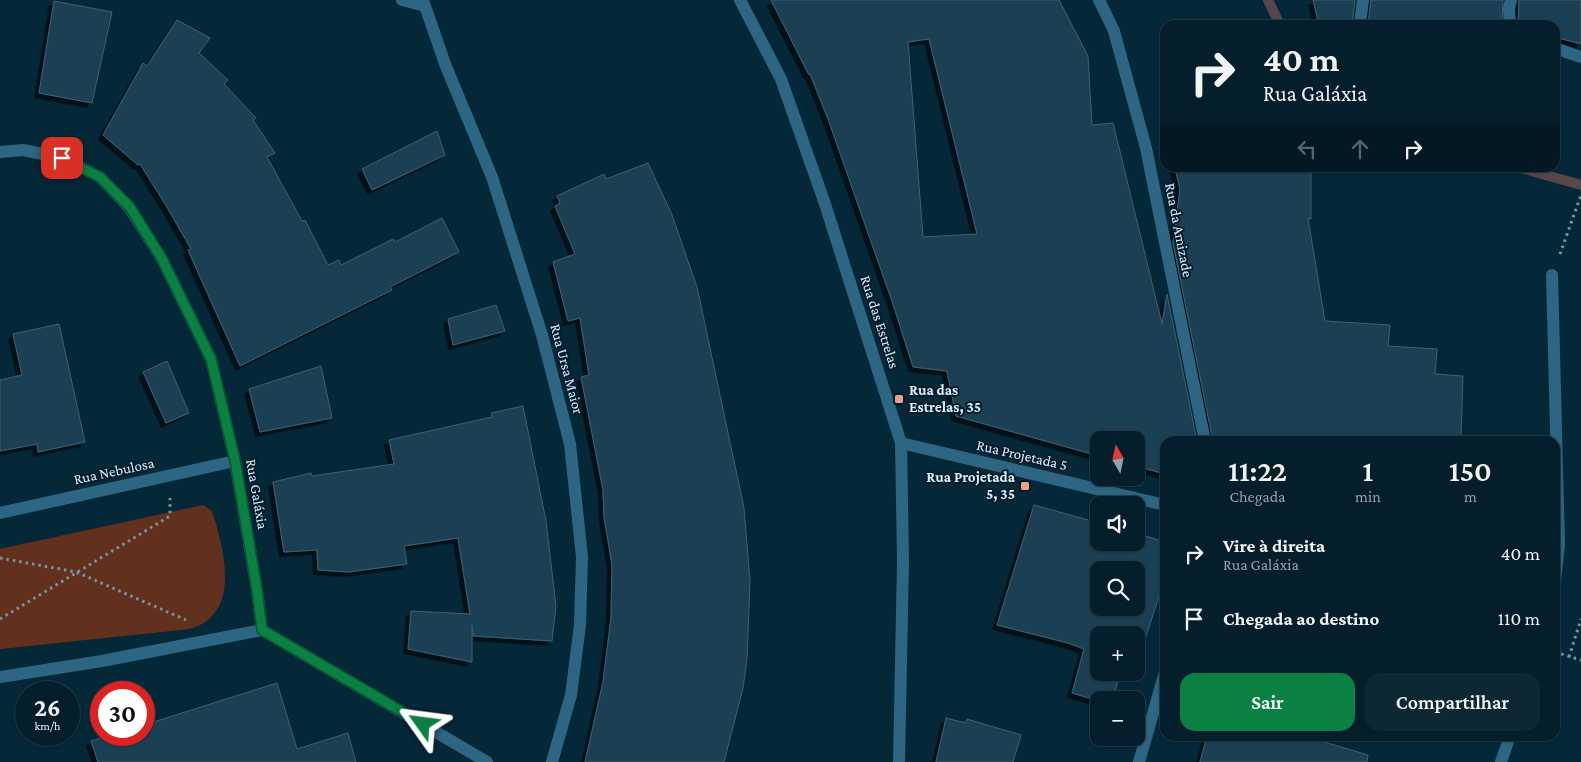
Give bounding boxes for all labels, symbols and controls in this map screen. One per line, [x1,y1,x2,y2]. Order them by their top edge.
icon: right [1180,40,1245,105]
text: 40 m [1263,40,1340,79]
text: Rua Galáxia [1263,81,1367,106]
icon: left [1293,135,1321,163]
icon: ahead [1346,135,1374,163]
icon: right [1399,135,1427,163]
pin [41,137,83,179]
icon: arrive [48,144,76,172]
street label: Rua da Amizade [1162,181,1196,279]
street label: Rua das Estrelas [857,274,903,371]
street label: Rua Ursa Maior [547,322,587,416]
place label: Rua das Estrelas, 35 [909,382,981,415]
marker: Rua das Estrelas, 35 [893,393,905,405]
north arrow [1090,431,1145,486]
map controls [1090,431,1145,746]
street label: Rua Projetada 5 [975,437,1069,474]
text: 11:22 [1228,454,1287,487]
text: 1 [1363,454,1373,487]
text: 150 [1449,454,1492,487]
street label: Rua Nebulosa [72,455,156,487]
street label: Rua Galáxia [243,458,271,530]
place label: Rua Projetada 5, 35 [926,469,1016,502]
marker: Rua Projetada 5, 35 [1019,480,1031,492]
text: Chegada [1230,488,1286,505]
text: min [1355,488,1381,505]
text: m [1464,488,1477,505]
button: sound [1090,496,1145,551]
text: Vire à direita [1223,535,1325,556]
icon: right [1180,540,1208,568]
text: 40 m [1501,543,1540,564]
text: Rua Galáxia [1223,556,1299,573]
button: search [1090,561,1145,616]
icon: arrive [1180,605,1208,633]
text: Chegada ao destino [1223,608,1379,629]
text: 110 m [1498,608,1540,629]
button: + [1090,626,1145,681]
button: Sair [1180,673,1355,731]
button: Compartilhar [1365,673,1540,731]
speed limit sign: 30 [90,681,155,746]
button: − [1090,691,1145,746]
text: 26 [34,694,61,721]
position arrow [396,697,448,749]
text: km/h [35,719,60,733]

